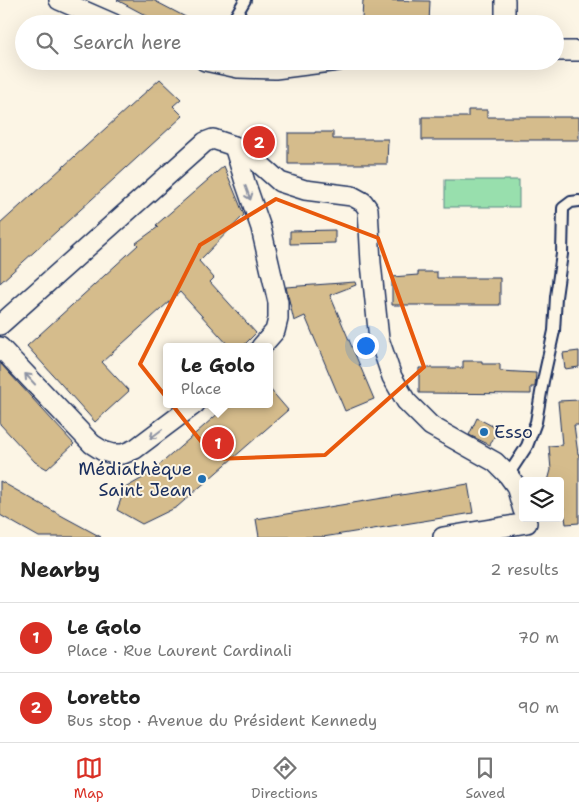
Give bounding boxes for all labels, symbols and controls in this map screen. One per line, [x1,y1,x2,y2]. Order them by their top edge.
search box [15,15,564,70]
icon: search [33,29,61,57]
text: Search here [73,30,182,55]
pin: 2 [243,123,275,161]
one-way arrow [244,184,253,200]
your location [353,333,379,359]
popup [163,343,273,408]
text: Le Golo [181,353,255,378]
one-way arrow [24,372,36,385]
text: Place [181,378,222,399]
place label: Esso [494,420,533,444]
pin: 1 [202,424,234,462]
marker: Esso [478,426,490,438]
one-way arrow [150,428,163,439]
place label: Médiathèque Saint Jean [78,457,192,502]
marker: Médiathèque Saint Jean [196,473,208,485]
map controls [519,477,564,522]
button: layers [519,477,564,522]
text: Nearby [20,556,100,584]
text: 2 results [490,559,559,580]
text: Le Golo [67,615,141,640]
text: 1 [32,627,40,648]
text: 70 m [518,627,559,648]
text: Place · Rue Laurent Cardinali [67,640,292,661]
text: Loretto [67,685,141,710]
text: 2 [30,697,42,718]
text: 90 m [518,697,559,718]
text: Bus stop · Avenue du Président Kennedy [67,710,377,731]
tab: Map [74,754,104,802]
tab: Directions [251,754,318,802]
tab: Saved [466,754,505,802]

